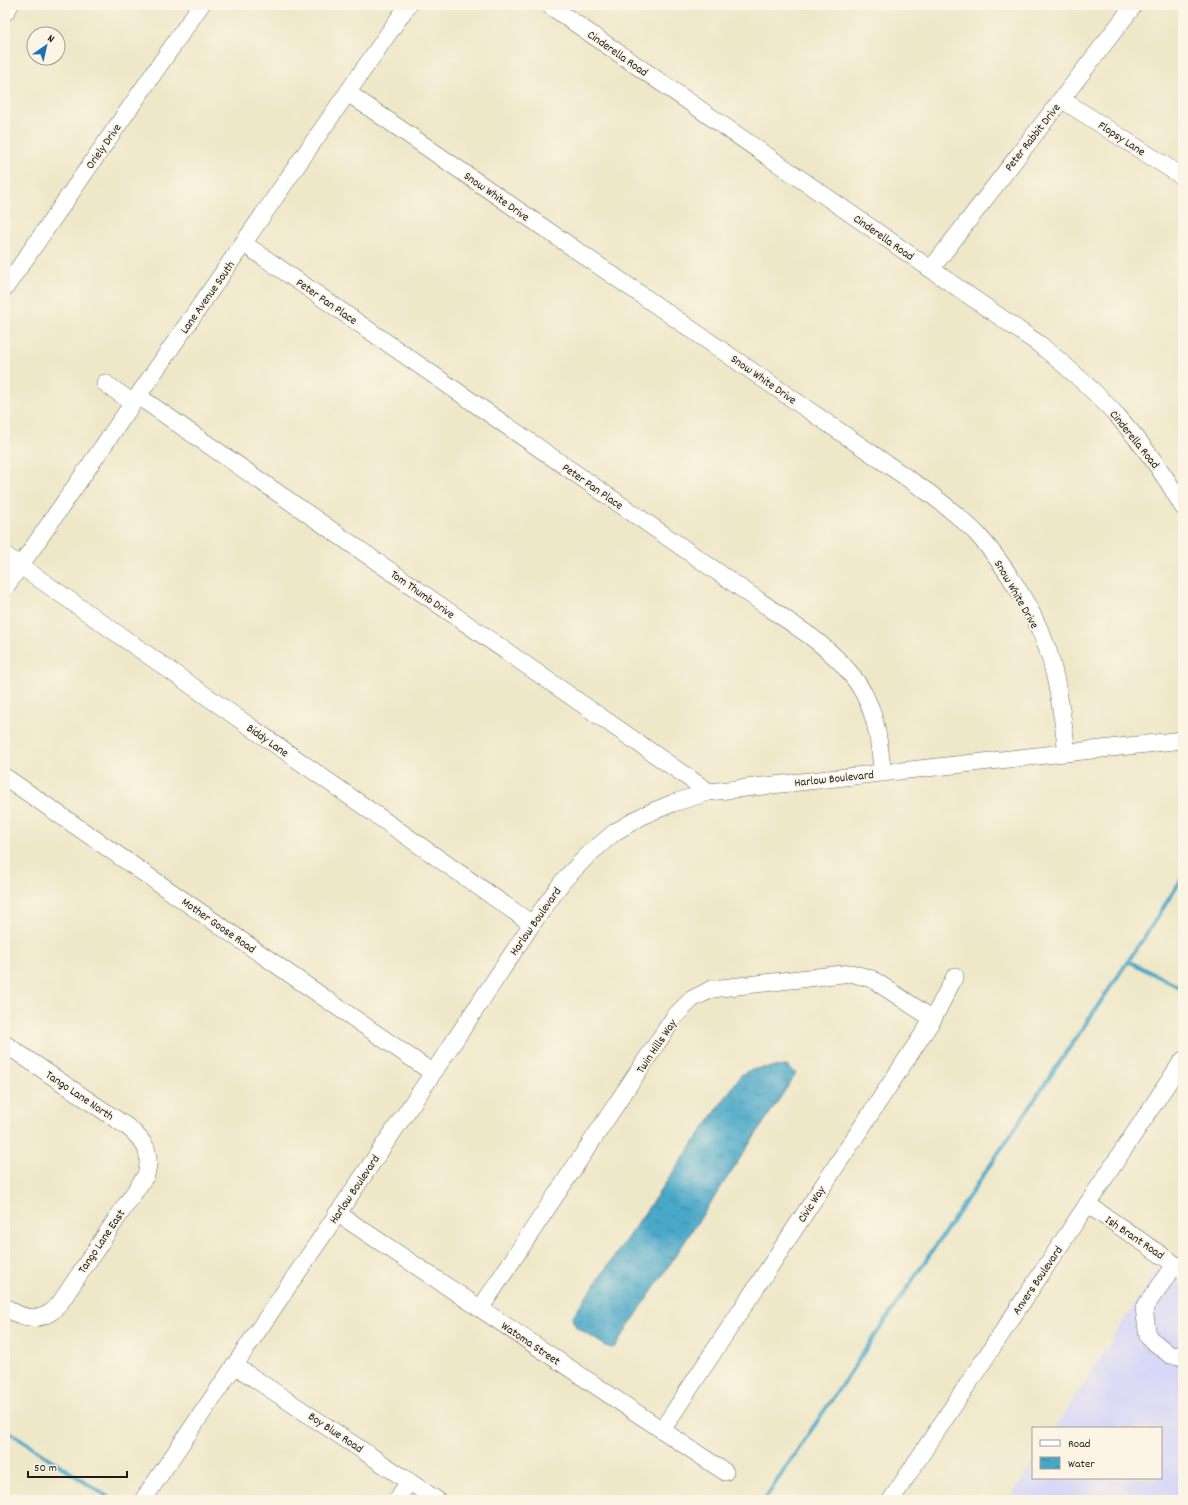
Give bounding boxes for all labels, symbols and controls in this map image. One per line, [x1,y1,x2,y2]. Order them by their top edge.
north arrow [26,26,66,66]
street label: Cinderella Road [583,27,651,82]
text: N [44,31,58,48]
street label: Peter Rabbit Drive [1001,100,1065,175]
street label: Flopsy Lane [1094,118,1148,161]
street label: Oriely Drive [82,121,126,173]
street label: Snow White Drive [460,168,532,226]
street label: Cinderella Road [849,211,917,266]
street label: Lane Avenue South [177,258,240,338]
street label: Peter Pan Place [292,275,360,330]
street label: Snow White Drive [727,351,799,409]
street label: Cinderella Road [1105,407,1163,473]
street label: Peter Pan Place [558,460,626,515]
street label: Snow White Drive [989,557,1042,632]
street label: Tom Thumb Drive [387,567,458,624]
street label: Biddy Lane [243,720,292,762]
street label: Harlow Boulevard [794,767,875,792]
street label: Harlow Boulevard [506,884,566,959]
street label: Mother Goose Road [178,894,259,958]
street label: Twin Hills Way [633,1015,682,1077]
street label: Tango Lane North [42,1067,117,1125]
street label: Harlow Boulevard [326,1152,385,1228]
street label: Civic Way [794,1182,831,1226]
street label: Tango Lane East [75,1206,130,1277]
street label: Ish Brant Road [1101,1212,1167,1264]
street label: Anvers Boulevard [1009,1243,1068,1319]
street label: Watoma Street [497,1318,564,1371]
street label: Boy Blue Road [304,1409,366,1458]
legend [1032,1427,1162,1479]
text: Road [1068,1436,1090,1453]
scale bar [28,1453,127,1479]
text: Water [1068,1456,1095,1473]
text: 50 m [34,1460,57,1477]

